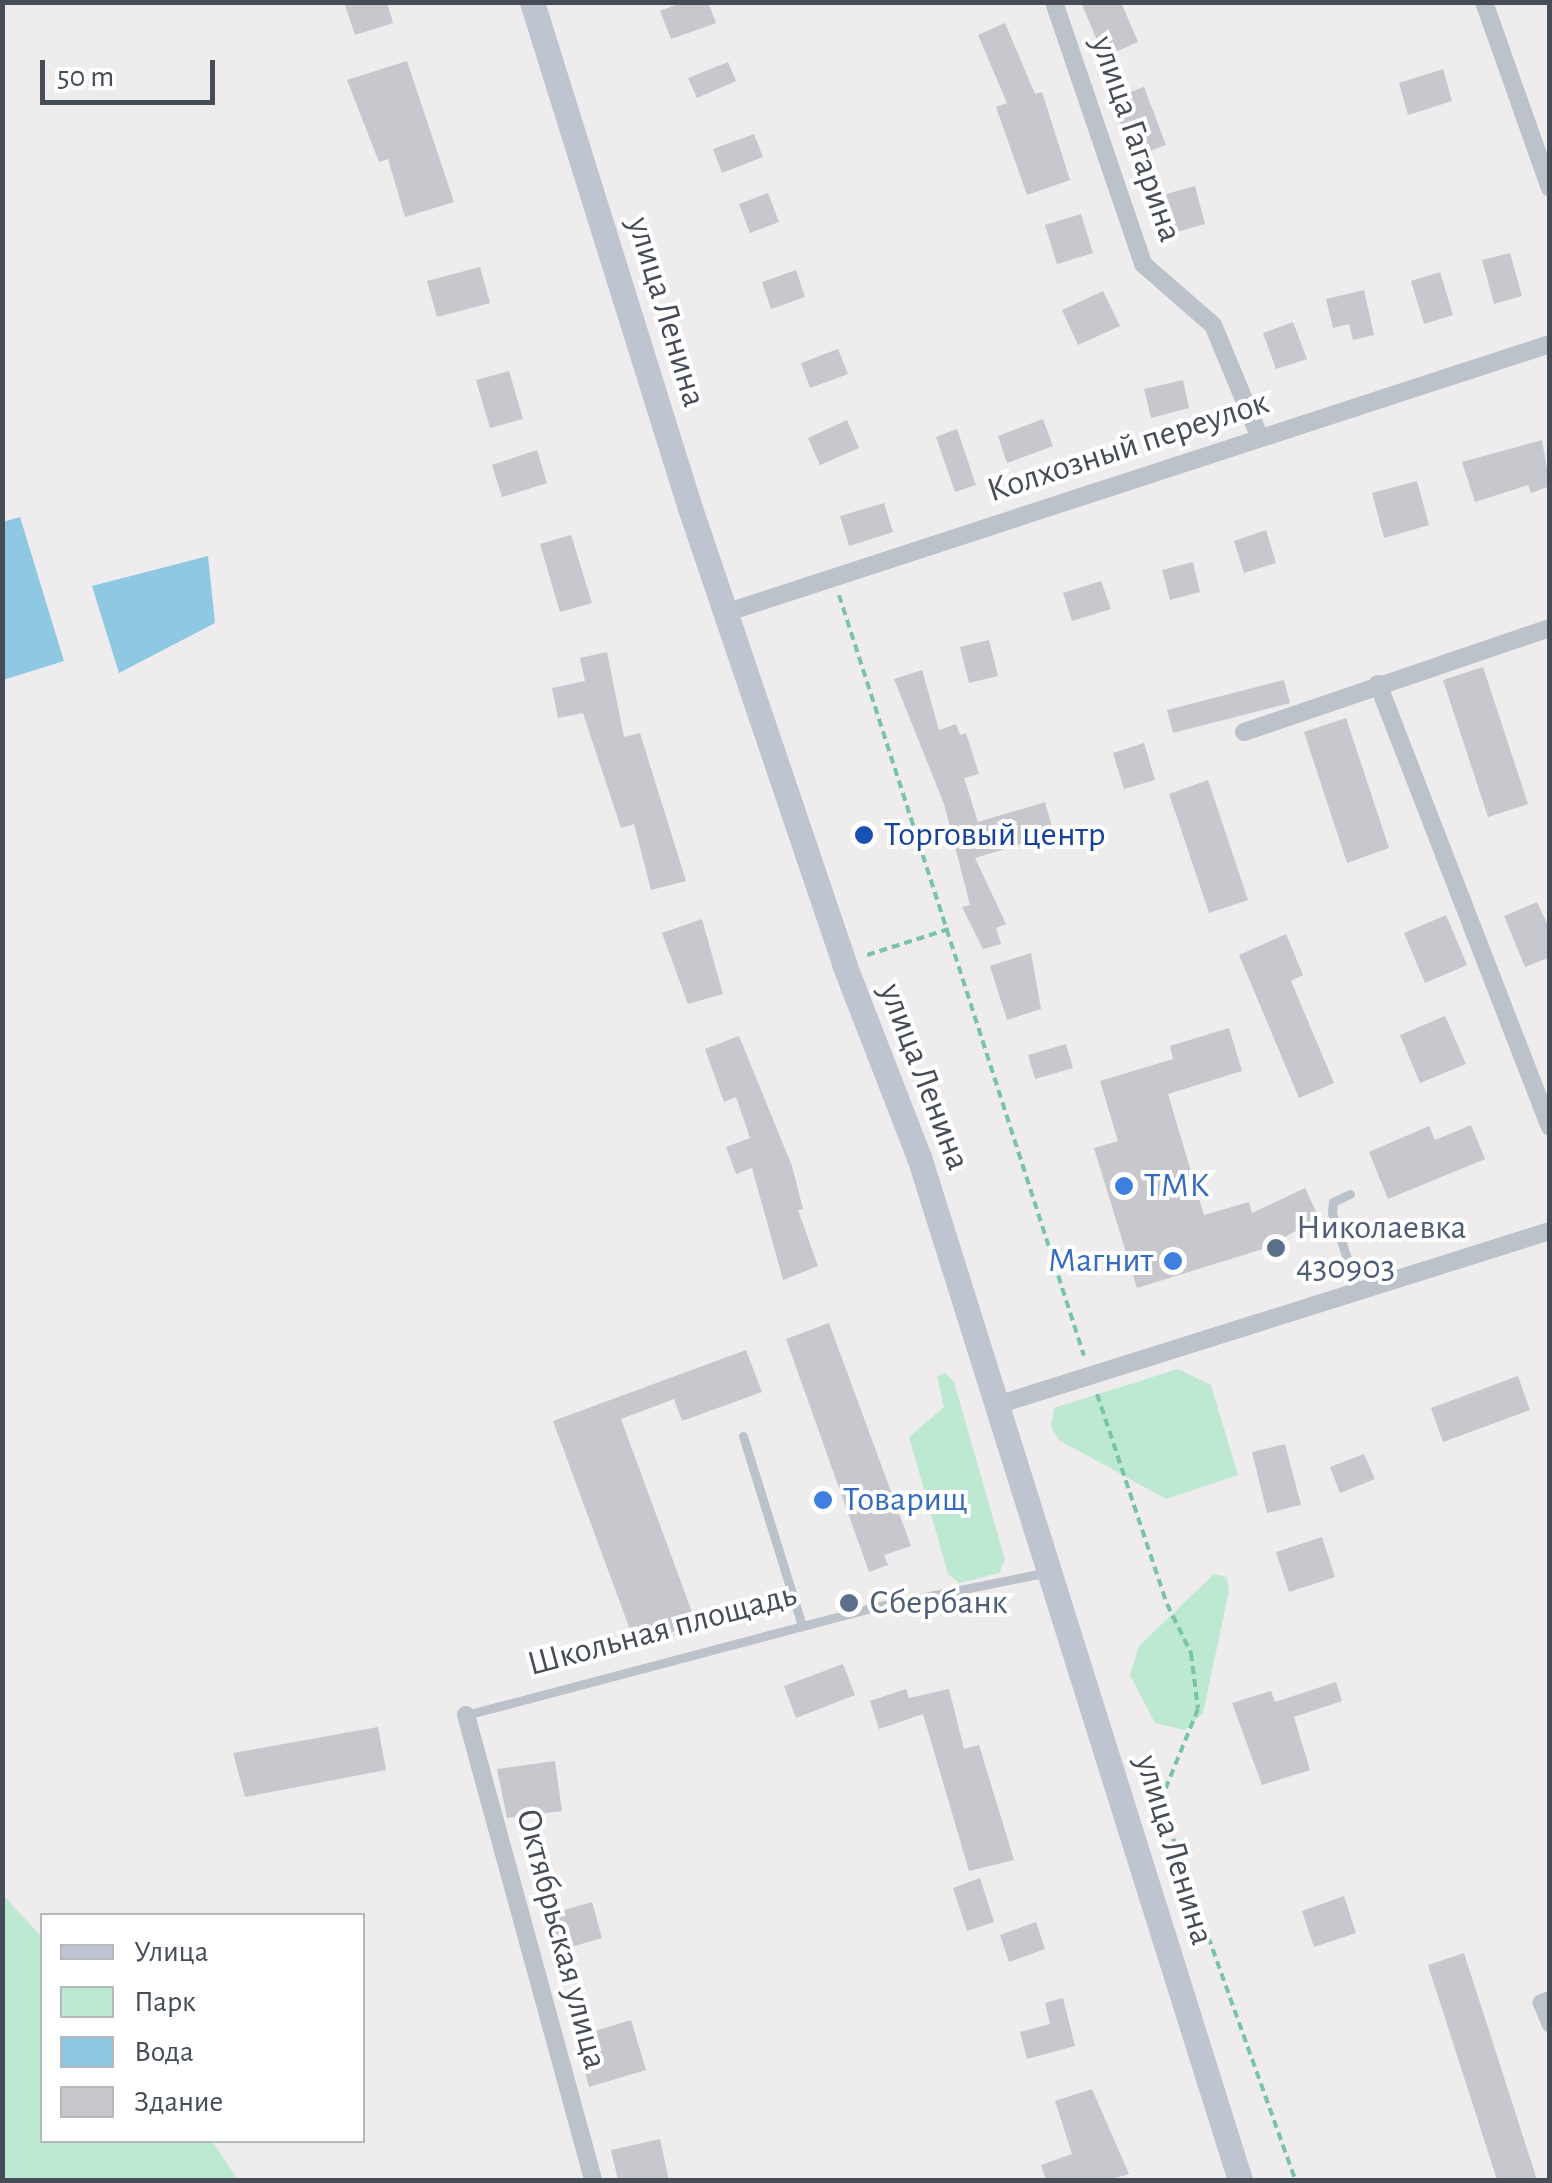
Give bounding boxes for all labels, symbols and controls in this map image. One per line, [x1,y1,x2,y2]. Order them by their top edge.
street label: улица Гагарина [1081,30,1191,248]
scale bar [45,40,220,102]
text: 50 m [57,62,114,92]
street label: улица Ленина [617,212,715,412]
street label: Колхозный переулок [982,382,1274,512]
place label: Торговый центр [884,814,1106,856]
marker: Торговый центр [853,824,875,846]
street label: улица Ленина [869,978,979,1176]
place label: ТМК [1144,1165,1210,1207]
marker: ТМК [1113,1175,1135,1197]
place label: Николаевка 430903 [1296,1207,1466,1289]
marker: Николаевка 430903 [1265,1237,1287,1259]
place label: Магнит [1048,1240,1153,1282]
marker: Магнит [1162,1250,1184,1272]
place label: Товарищ [843,1479,967,1521]
marker: Товарищ [812,1489,834,1511]
street label: Школьная площадь [523,1574,801,1686]
place label: Сбербанк [869,1582,1008,1624]
marker: Сбербанк [838,1592,860,1614]
street label: улица Ленина [1125,1750,1223,1950]
street label: Октябрьская улица [506,1804,616,2074]
legend [40,1913,365,2143]
text: Улица [134,1937,209,1967]
text: Парк [134,1987,196,2017]
text: Вода [134,2037,194,2067]
text: Здание [134,2087,223,2117]

